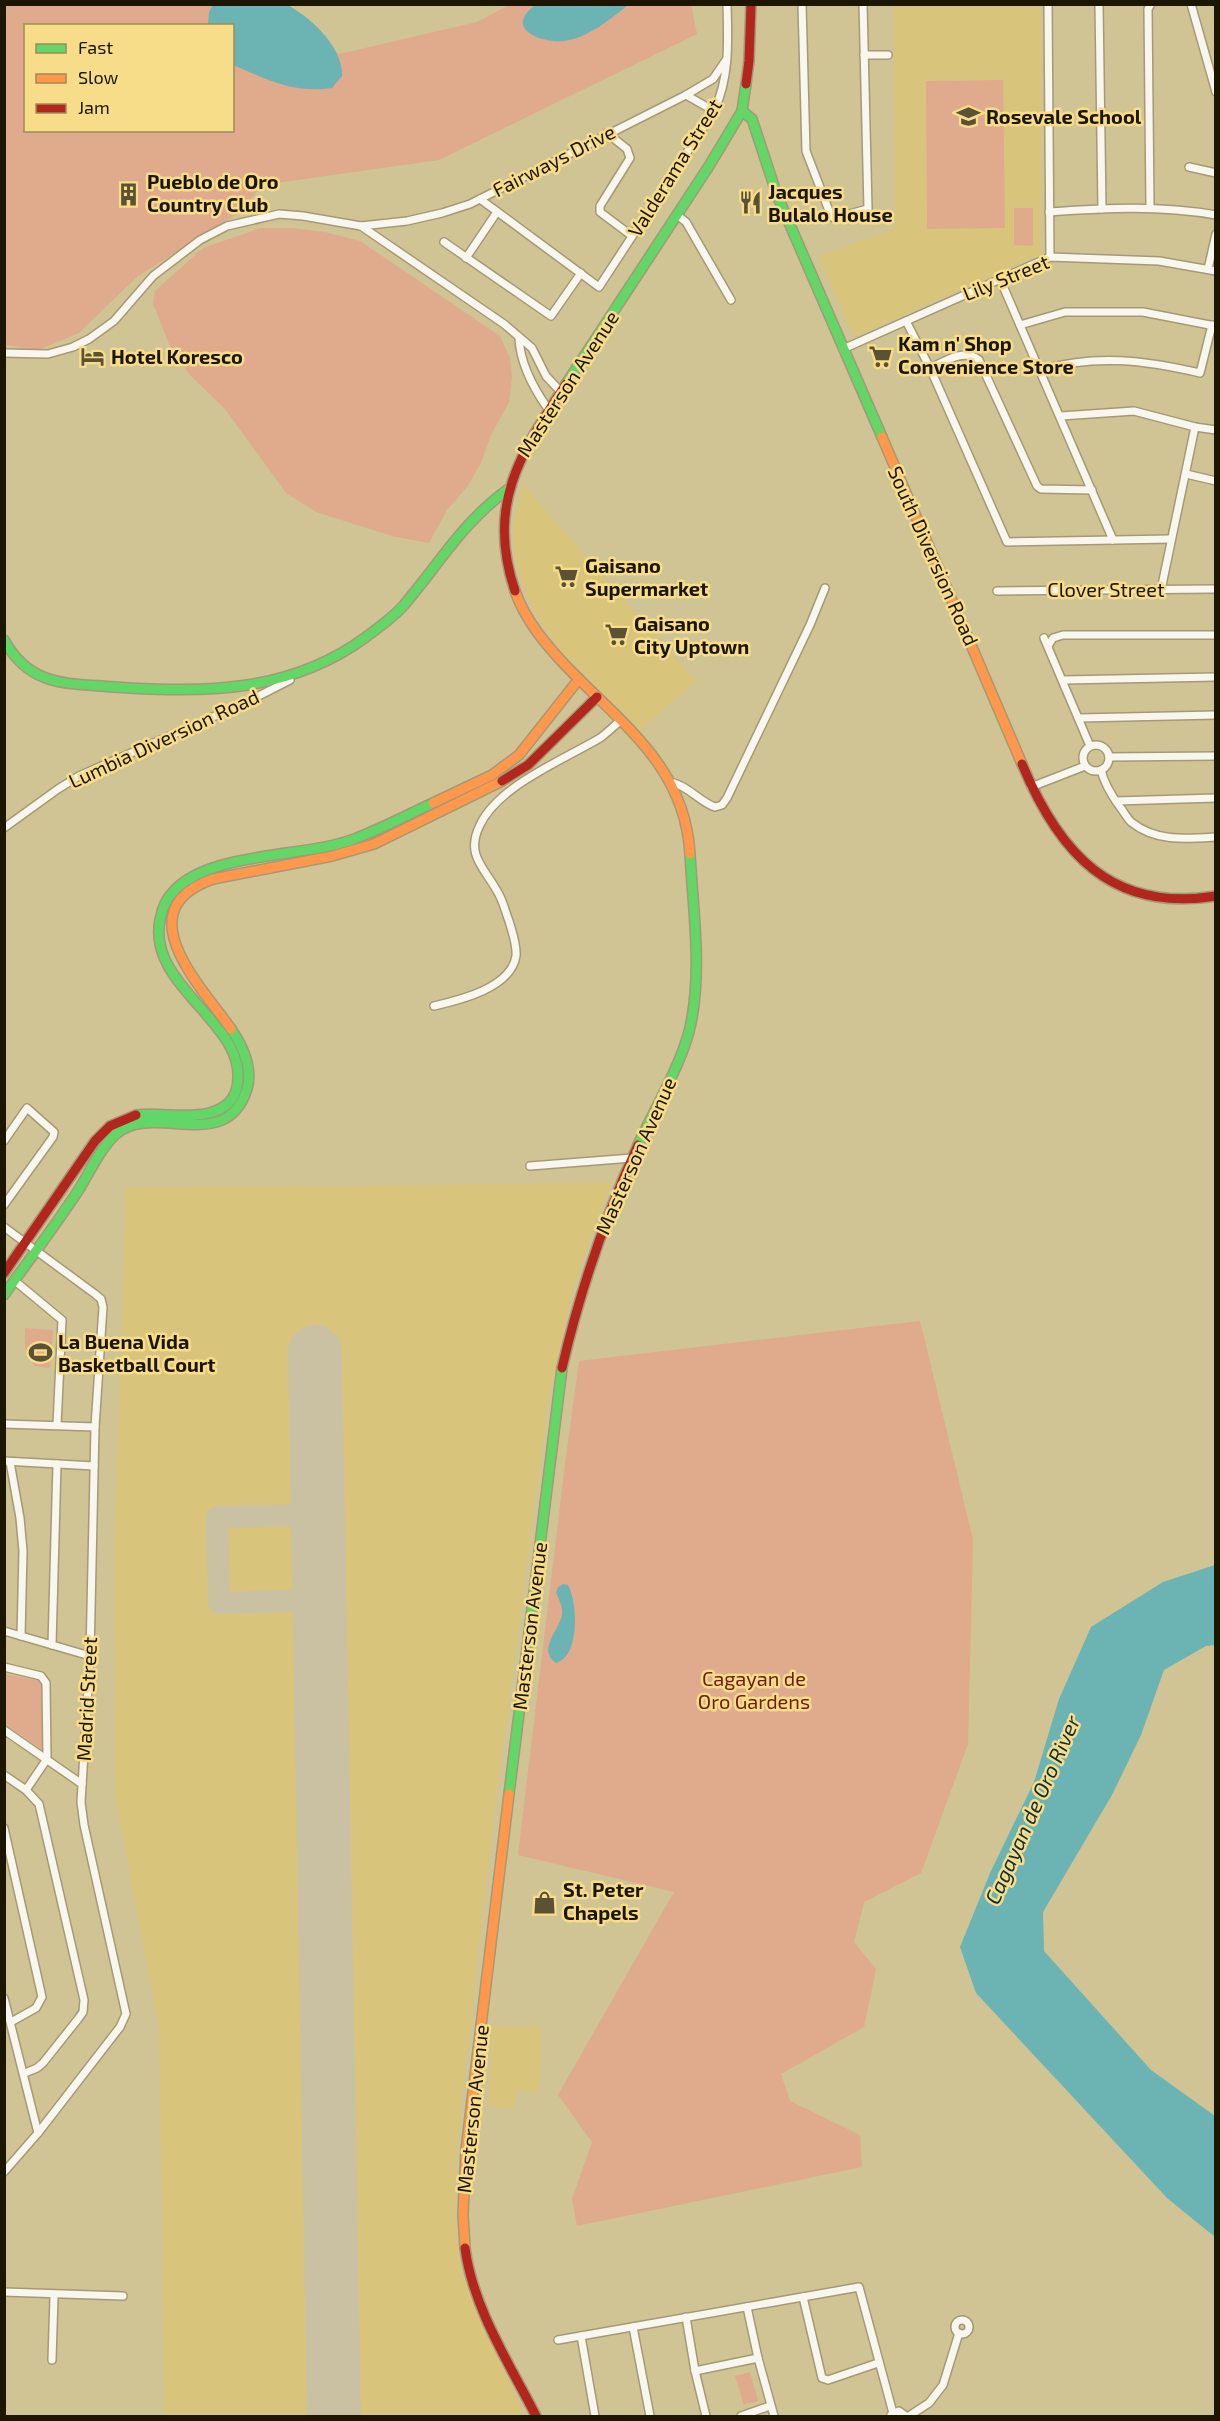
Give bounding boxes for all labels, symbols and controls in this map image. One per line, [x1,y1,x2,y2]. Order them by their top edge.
legend [24,24,234,132]
text: Fast [78,36,113,58]
text: Slow [78,66,119,88]
street label: Valderama Street [622,94,726,241]
text: Jam [78,96,110,118]
school or university icon: Rosevale School [955,104,981,130]
place label: Rosevale School [986,104,1142,128]
street label: Fairways Drive [488,119,619,201]
place label: Pueblo de Oro Country Club [147,169,279,217]
place label: Jacques Bulalo House [768,179,893,226]
building icon: Pueblo de Oro Country Club [116,181,142,207]
restaurant icon: Jacques Bulalo House [737,190,763,216]
street label: Lily Street [959,249,1053,305]
street label: Masterson Avenue [511,306,623,461]
place label: Kam n' Shop Convenience Store [898,331,1074,378]
supermarket icon: Kam n' Shop Convenience Store [867,343,893,369]
hotel icon: Hotel Koresco [80,344,106,370]
place label: Hotel Koresco [111,344,243,368]
street label: South Diversion Road [884,462,984,649]
place label: Gaisano Supermarket [585,553,708,600]
supermarket icon: Gaisano Supermarket [554,564,580,590]
street label: Clover Street [1047,577,1165,601]
place label: Gaisano City Uptown [634,611,749,659]
supermarket icon: Gaisano City Uptown [603,622,629,648]
street label: Lumbia Diversion Road [65,683,263,793]
street label: Masterson Avenue [590,1073,680,1238]
place label: La Buena Vida Basketball Court [58,1329,216,1376]
sports icon: La Buena Vida Basketball Court [27,1340,53,1366]
street label: Masterson Avenue [507,1540,551,1711]
street label: Madrid Street [71,1636,101,1762]
park label: Cagayan de Oro Gardens [698,1666,810,1713]
water label: Cagayan de Oro River [979,1711,1086,1908]
place label: St. Peter Chapels [563,1877,644,1924]
shop icon: St. Peter Chapels [532,1889,558,1915]
street label: Masterson Avenue [451,2024,493,2194]

